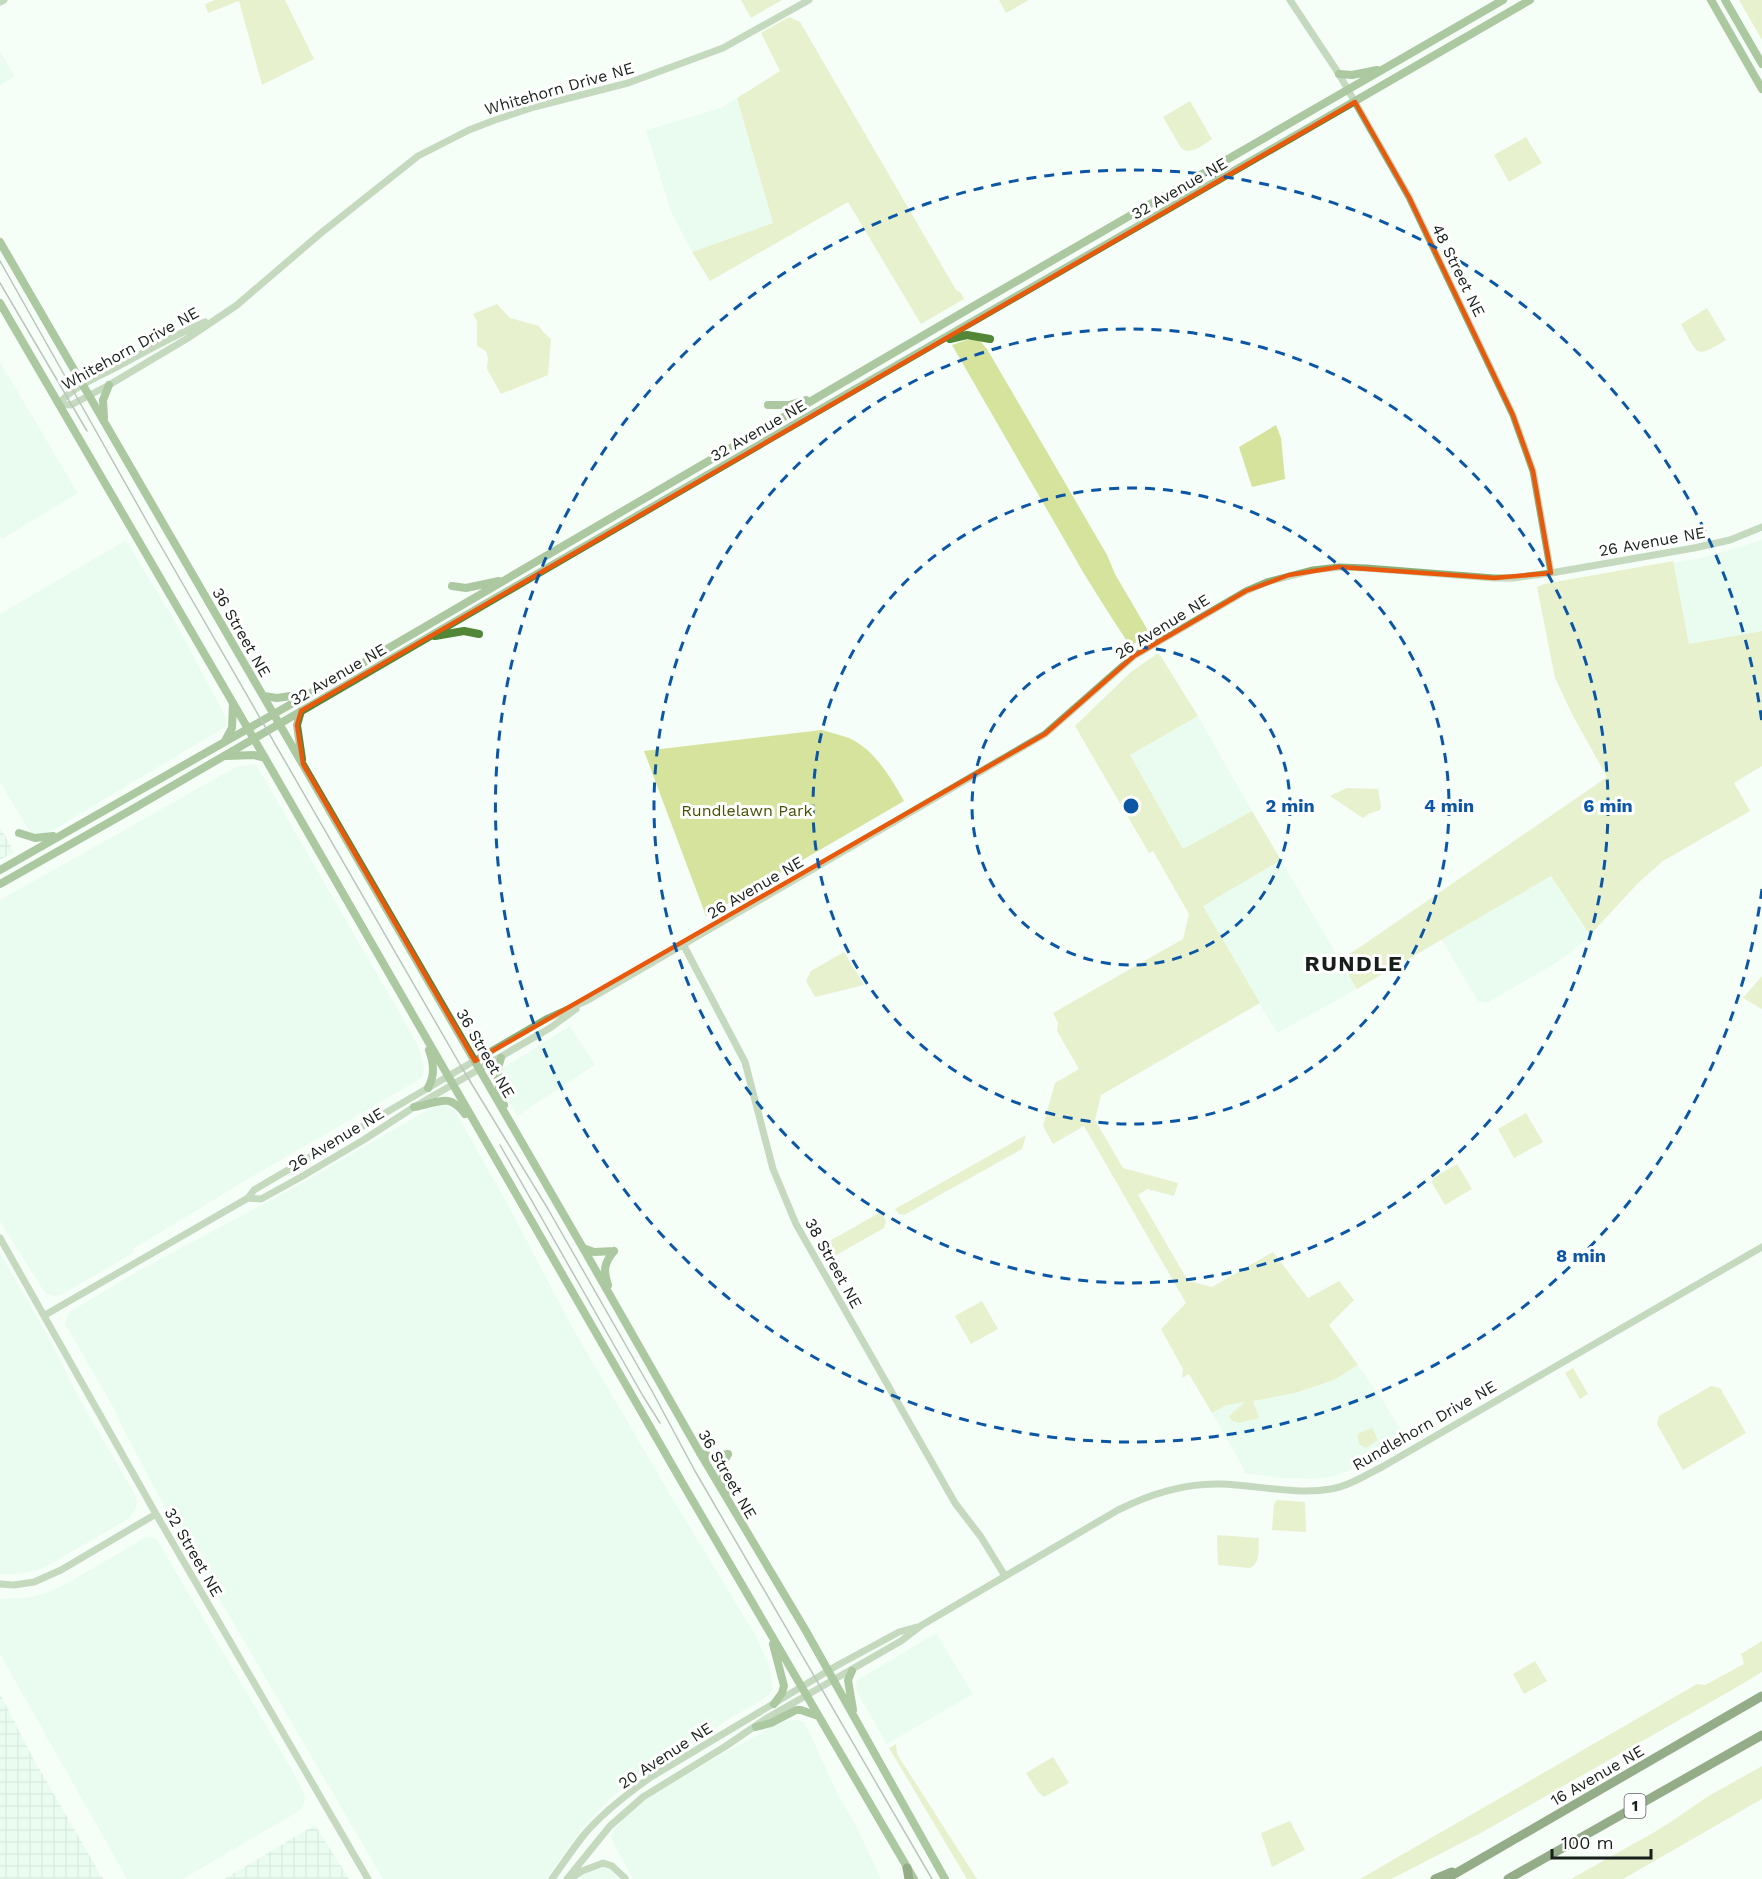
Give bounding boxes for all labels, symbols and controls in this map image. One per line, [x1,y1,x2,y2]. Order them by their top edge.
street label: Whitehorn Drive NE [482,58,636,119]
street label: 32 Avenue NE [1128,153,1231,224]
street label: 48 Street NE [1428,221,1489,320]
street label: Whitehorn Drive NE [58,303,202,394]
street label: 32 Avenue NE [707,395,810,466]
street label: 26 Avenue NE [1597,523,1707,560]
street label: 36 Street NE [208,584,275,680]
street label: 26 Avenue NE [1111,590,1213,663]
street label: 32 Avenue NE [287,639,390,710]
text: 2 min [1265,795,1315,816]
text: 4 min [1424,795,1474,816]
text: 6 min [1583,795,1633,816]
centre of rings [1121,796,1141,816]
park label: Rundlelawn Park [681,801,813,820]
street label: 26 Avenue NE [704,852,807,923]
district label: RUNDLE [1304,951,1404,976]
street label: 36 Street NE [452,1005,519,1101]
street label: 26 Avenue NE [285,1104,387,1175]
street label: 38 Street NE [801,1215,866,1312]
text: 8 min [1556,1245,1606,1266]
street label: Rundlehorn Drive NE [1349,1376,1500,1474]
street label: 36 Street NE [694,1426,761,1522]
street label: 32 Street NE [160,1504,227,1600]
street label: 20 Avenue NE [615,1718,716,1793]
street label: 16 Avenue NE [1547,1740,1647,1810]
road number: 1 [1624,1794,1646,1818]
scale bar [1552,1822,1651,1860]
text: 100 m [1561,1832,1614,1853]

